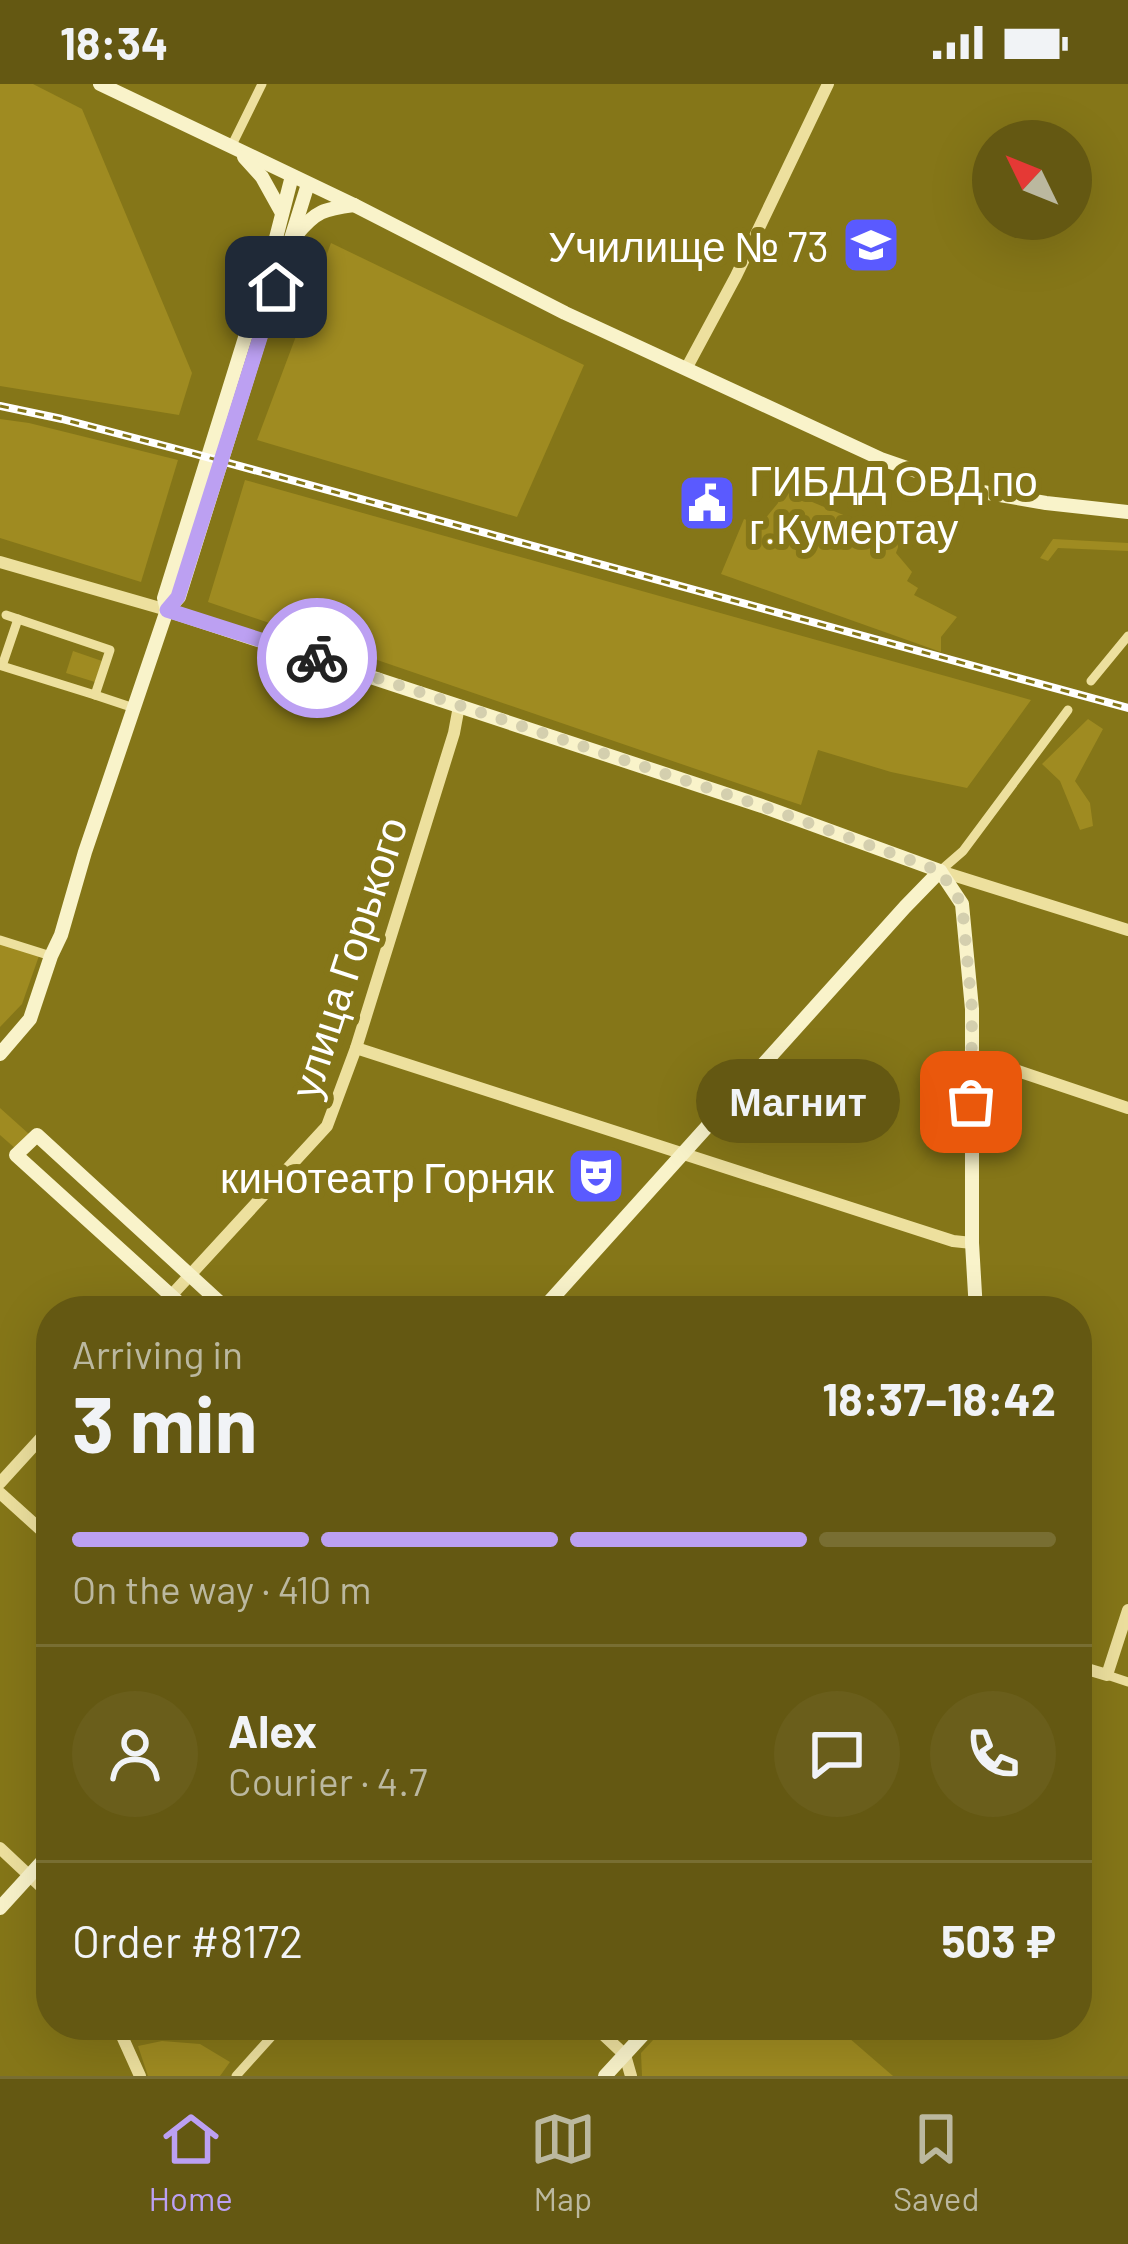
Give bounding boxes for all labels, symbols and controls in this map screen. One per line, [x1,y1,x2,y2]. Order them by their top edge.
text: 18:34 [60,15,168,69]
north arrow [972,120,1092,240]
map controls [972,120,1092,240]
school or university icon: Училище № 73 [840,214,902,276]
place label: Училище № 73 [548,220,829,271]
pin [225,236,327,338]
icon: home [243,254,309,320]
place label: ГИБДД ОВД по г.Кумертау [749,454,1038,553]
public building icon: ГИБДД ОВД по г.Кумертау [676,472,738,534]
courier [257,598,377,718]
icon: bike [284,625,350,691]
street label: улица Горького [278,810,417,1104]
pin [920,1051,1022,1153]
callout: Магнит [695,1060,899,1144]
icon: bag [938,1069,1004,1135]
text: Магнит [729,1077,867,1124]
theatre icon: кинотеатр Горняк [565,1145,627,1207]
place label: кинотеатр Горняк [220,1151,555,1202]
text: Arriving in [72,1330,243,1377]
text: 18:37–18:42 [822,1371,1056,1425]
text: 3 min [72,1375,257,1469]
text: On the way · 410 m [72,1565,371,1612]
button: person [72,1691,198,1817]
button: chat [774,1691,900,1817]
button: phone [930,1691,1056,1817]
text: Alex [228,1703,317,1757]
text: Courier · 4.7 [228,1757,428,1804]
text: Order #8172 [72,1913,303,1967]
text: 503 ₽ [941,1913,1056,1967]
tab: Home [149,2106,233,2218]
tab: Map [530,2106,596,2218]
tab: Saved [893,2106,979,2218]

